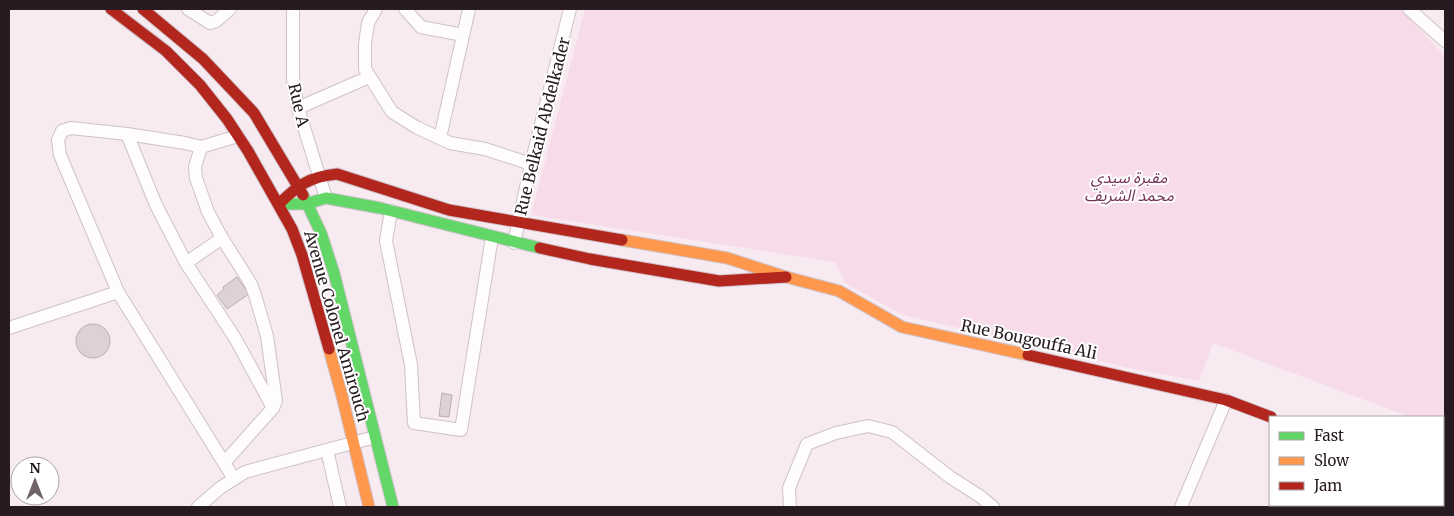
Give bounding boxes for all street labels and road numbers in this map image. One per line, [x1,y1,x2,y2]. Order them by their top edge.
street label: Rue Belkaid Abdelkader [510,35,574,217]
street label: Rue A [284,81,314,130]
street label: Avenue Colonel Amirouch [300,227,374,424]
street label: Rue Bougouffa Ali [959,315,1099,363]

